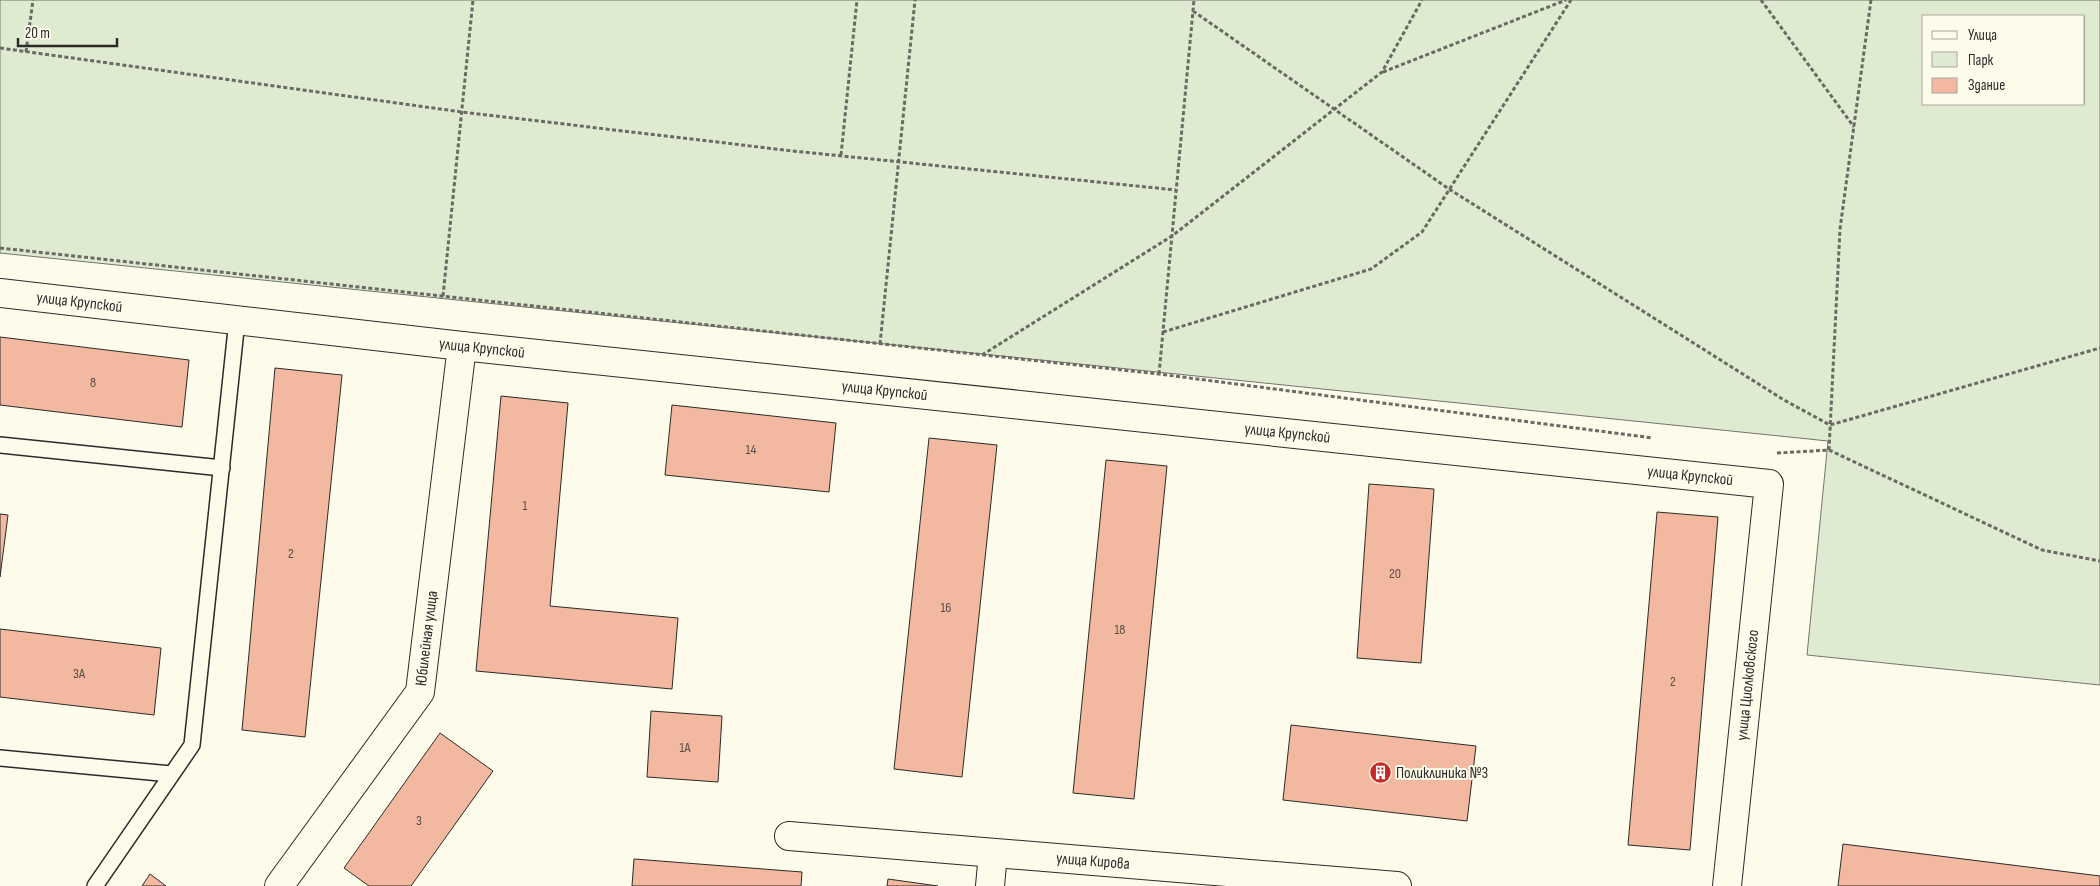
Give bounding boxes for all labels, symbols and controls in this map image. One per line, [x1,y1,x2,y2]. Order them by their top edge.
scale bar [18,15,116,47]
legend [1922,15,2085,105]
text: 20 m [25,24,50,43]
text: Улица [1968,26,1997,45]
text: Парк [1968,51,1994,70]
text: Здание [1968,76,2005,95]
street label: улица Крупской [36,288,123,316]
street label: улица Крупской [438,334,526,362]
house number: 8 [90,374,96,391]
street label: улица Крупской [841,377,928,405]
street label: улица Крупской [1244,419,1331,447]
house number: 14 [746,441,757,458]
street label: улица Крупской [1646,462,1734,490]
house number: 1 [523,497,528,514]
house number: 2 [288,545,294,562]
house number: 20 [1389,565,1401,582]
street label: Юбилейная улица [411,590,442,687]
house number: 16 [940,599,952,616]
house number: 18 [1114,621,1126,638]
street label: улица Циолковского [1733,629,1763,741]
house number: 3А [73,665,86,682]
house number: 2 [1670,673,1676,690]
house number: 1А [679,739,692,756]
building icon: Поликлиника №3 [1368,761,1392,785]
place label: Поликлиника №3 [1396,764,1488,783]
house number: 3 [416,812,422,829]
street label: улица Кирова [1055,849,1131,873]

